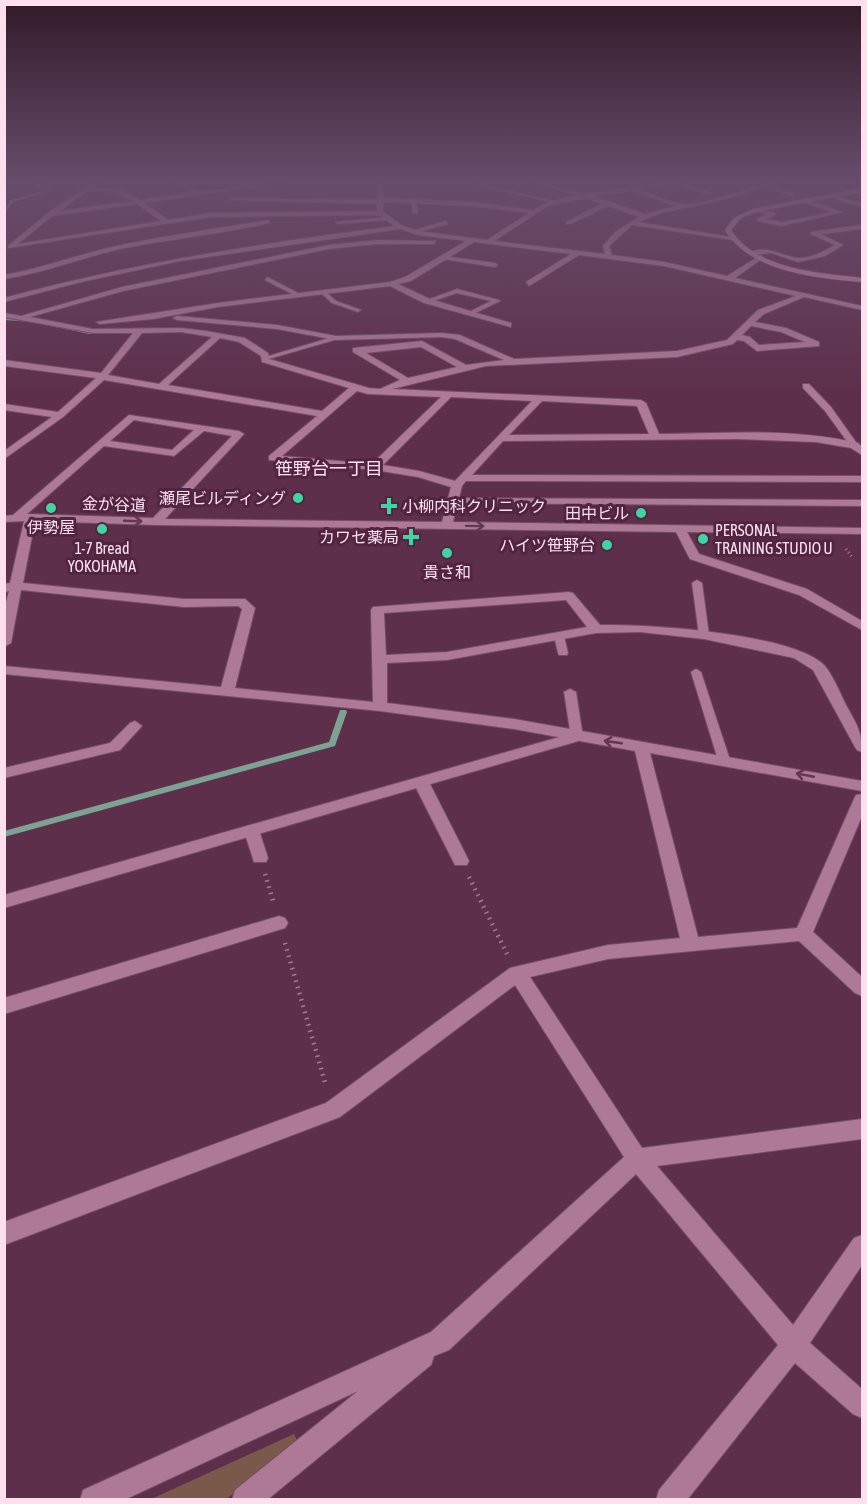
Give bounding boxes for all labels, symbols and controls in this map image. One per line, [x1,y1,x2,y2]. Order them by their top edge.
district label: 笹野台一丁目 [275,458,383,479]
place label: 瀬尾ビルディング [159,489,286,507]
marker: 瀬尾ビルディング [291,491,305,505]
street label: 金が谷道 [82,494,146,514]
marker: 小柳内科クリニック [380,497,398,515]
place label: 小柳内科クリニック [402,497,546,515]
marker: 伊勢屋 [44,501,58,515]
place label: 田中ビル [565,504,629,522]
marker: 田中ビル [634,506,648,520]
one-way arrow [122,516,142,527]
place label: 伊勢屋 [27,518,75,536]
one-way arrow [464,520,484,531]
place label: PERSONAL TRAINING STUDIO U [715,521,833,557]
marker: 1-7 Bread YOKOHAMA [95,522,109,536]
place label: カワセ薬局 [319,528,399,546]
marker: カワセ薬局 [404,530,418,544]
marker: PERSONAL TRAINING STUDIO U [696,532,710,546]
place label: ハイツ笹野台 [499,536,595,554]
marker: ハイツ笹野台 [600,538,614,552]
place label: 1-7 Bread YOKOHAMA [68,539,136,575]
marker: 貴さ和 [440,546,454,560]
place label: 貴さ和 [423,563,471,581]
one-way arrow [603,737,623,748]
one-way arrow [796,769,815,780]

